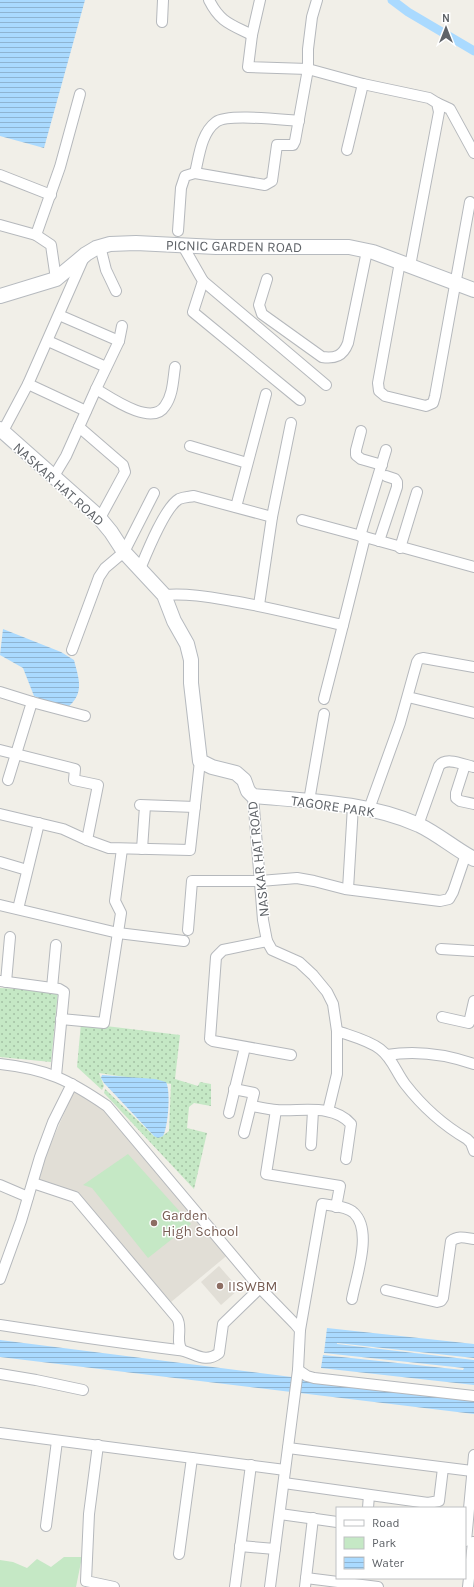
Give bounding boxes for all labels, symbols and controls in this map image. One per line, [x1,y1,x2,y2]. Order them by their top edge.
north arrow [426,8,466,48]
text: N [442,12,450,25]
street label: PICNIC GARDEN ROAD [166,237,302,256]
street label: NASKAR HAT ROAD [10,439,108,530]
street label: TAGORE PARK [290,792,377,821]
street label: NASKAR HAT ROAD [244,800,273,918]
place label: Garden High School [162,1207,239,1240]
marker: Garden High School [149,1218,159,1228]
place label: IISWBM [228,1278,277,1295]
marker: IISWBM [215,1281,225,1291]
legend [336,1507,466,1579]
text: Road [372,1516,400,1530]
text: Park [372,1536,397,1550]
text: Water [372,1556,405,1570]

